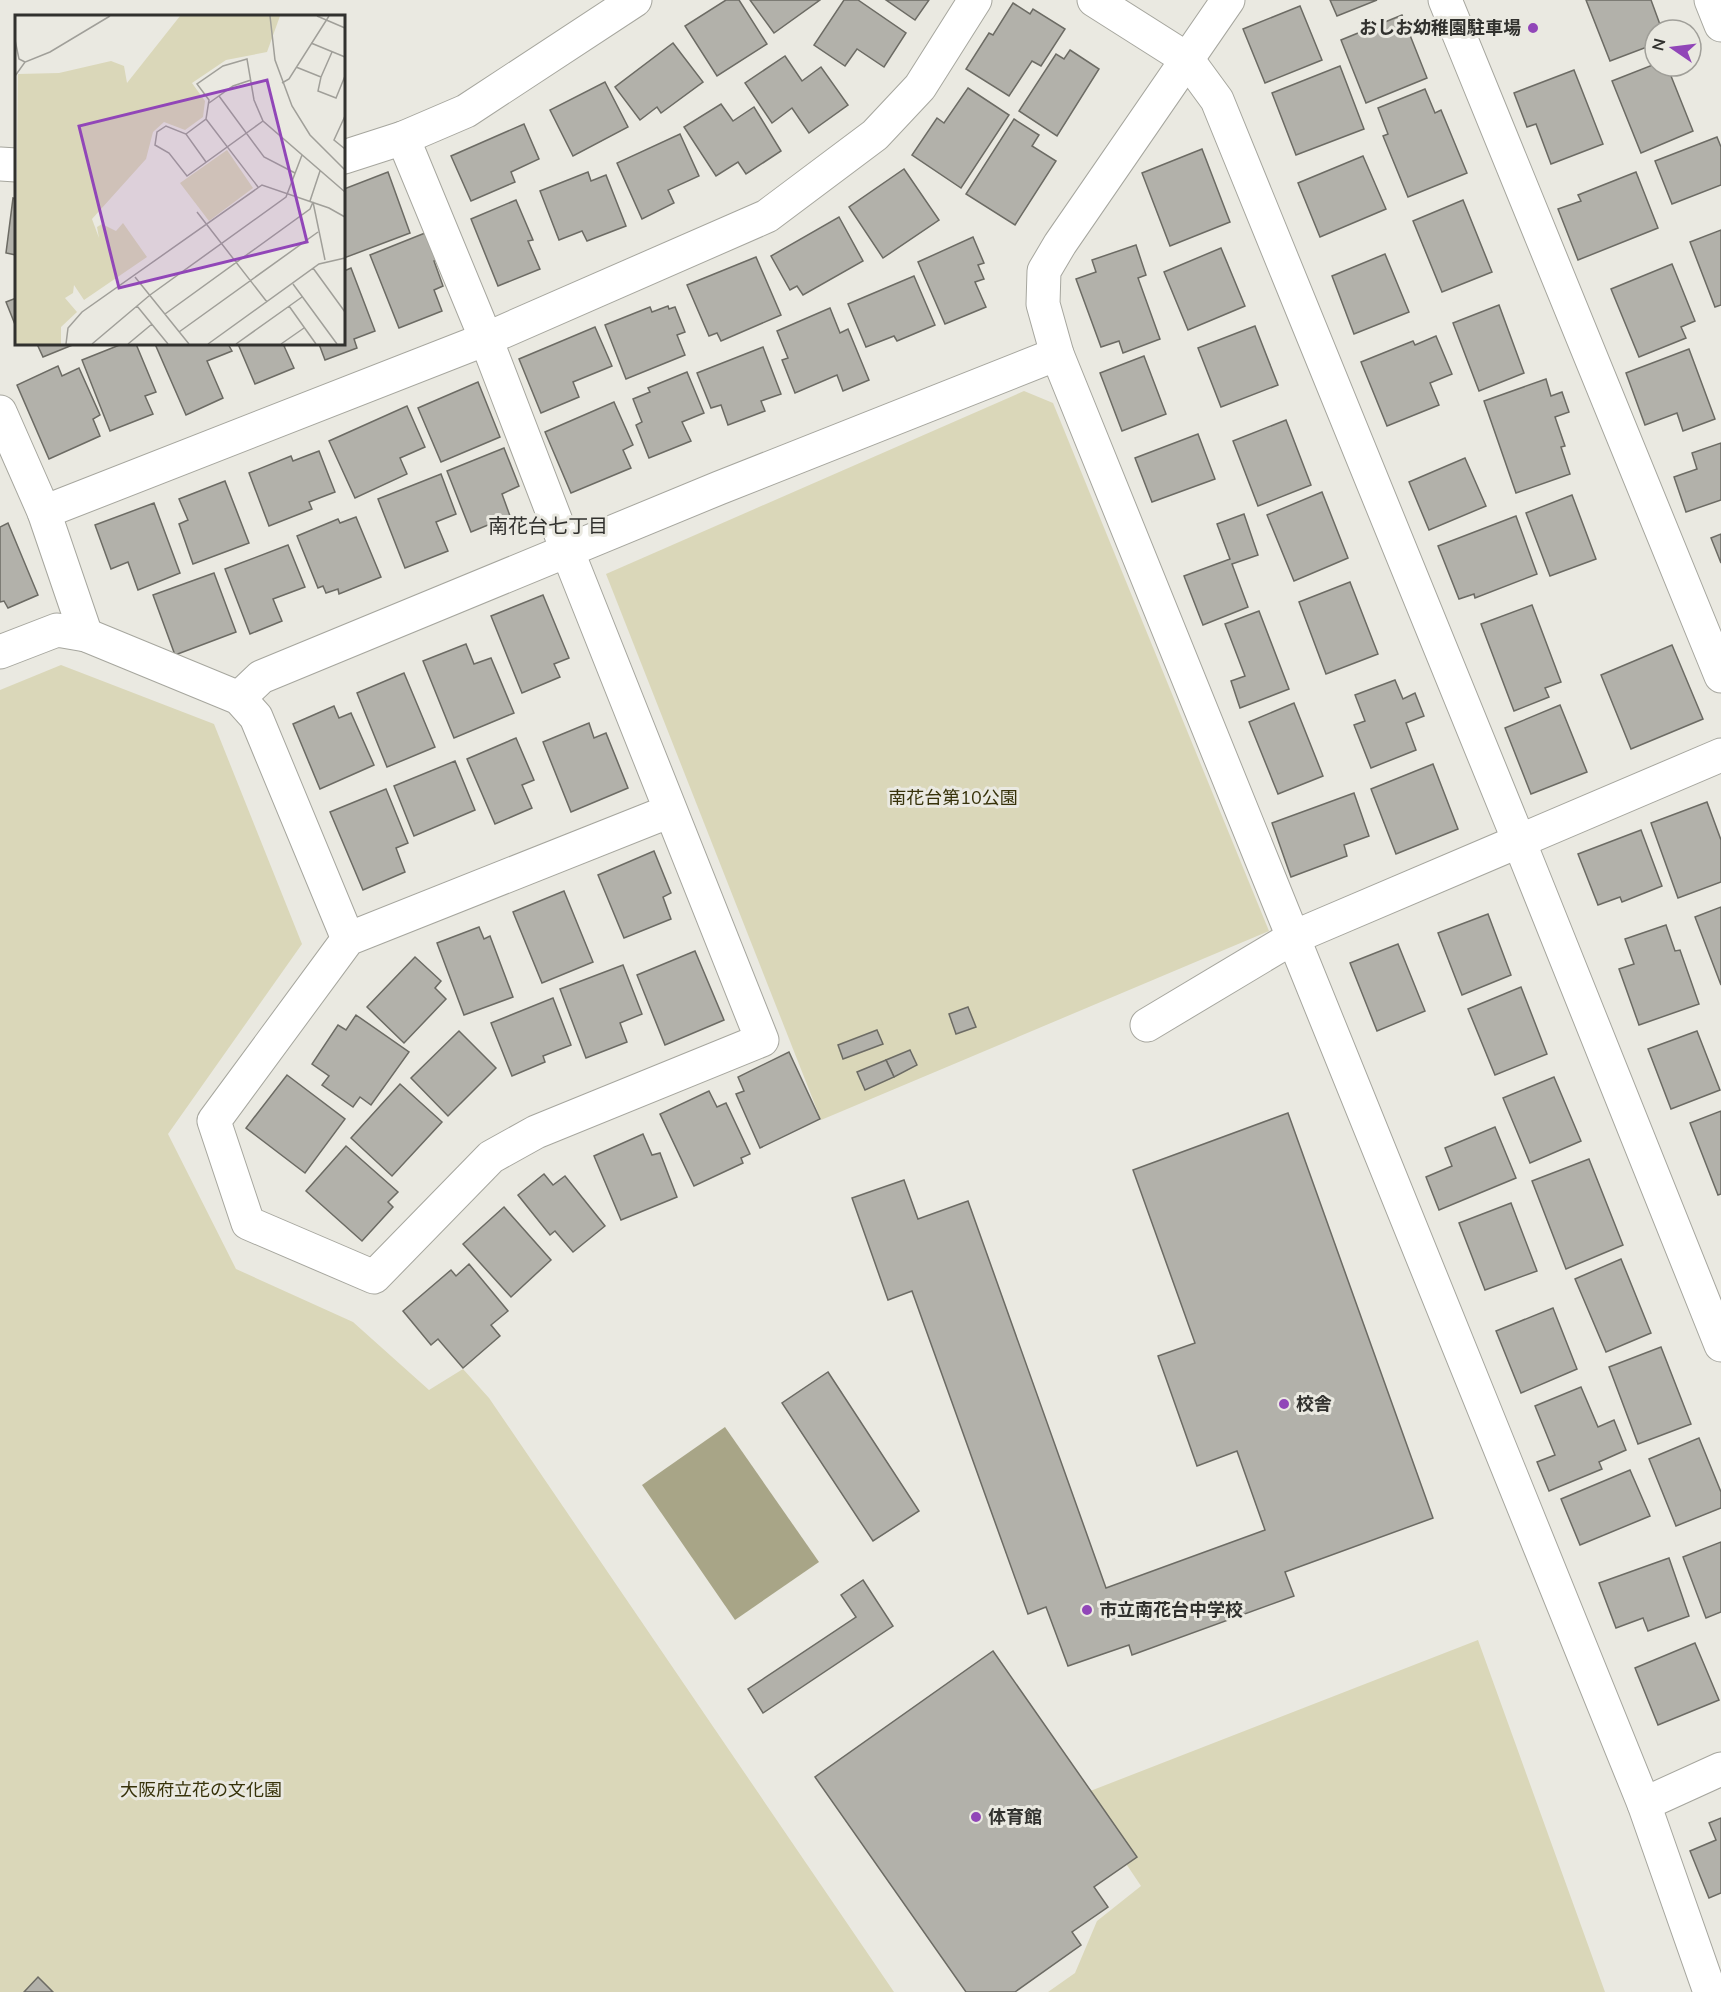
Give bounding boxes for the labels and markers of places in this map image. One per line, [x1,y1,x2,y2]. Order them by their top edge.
place label: おしお幼稚園駐車場 [1359,16,1521,40]
marker: おしお幼稚園駐車場 [1526,21,1540,35]
place label: 校舎 [1296,1392,1332,1416]
marker: 校舎 [1277,1397,1291,1411]
place label: 市立南花台中学校 [1099,1598,1243,1622]
marker: 市立南花台中学校 [1080,1603,1094,1617]
place label: 体育館 [988,1805,1042,1829]
marker: 体育館 [969,1810,983,1824]

